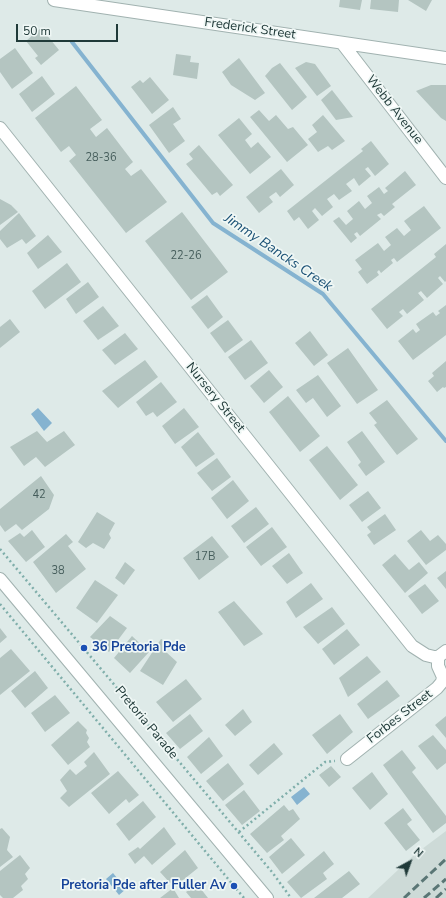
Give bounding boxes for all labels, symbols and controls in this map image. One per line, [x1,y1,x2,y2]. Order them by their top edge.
street label: Frederick Street [203,15,297,43]
scale bar [18,16,120,42]
text: 50 m [23,23,51,39]
street label: Webb Avenue [362,72,426,148]
house number: 28-36 [85,151,117,165]
water label: Jimmy Bancks Creek [221,210,335,296]
house number: 22-26 [170,249,202,263]
street label: Nursery Street [182,360,248,436]
house number: 42 [32,488,46,502]
house number: 17B [195,550,215,564]
house number: 38 [51,564,65,578]
place label: 36 Pretoria Pde [92,640,186,656]
marker: 36 Pretoria Pde [79,643,89,653]
street label: Pretoria Parade [111,684,181,762]
street label: Forbes Street [364,687,436,747]
north arrow [390,842,430,882]
text: N [410,844,426,861]
place label: Pretoria Pde after Fuller Av [61,878,226,894]
marker: Pretoria Pde after Fuller Av [229,881,239,891]

